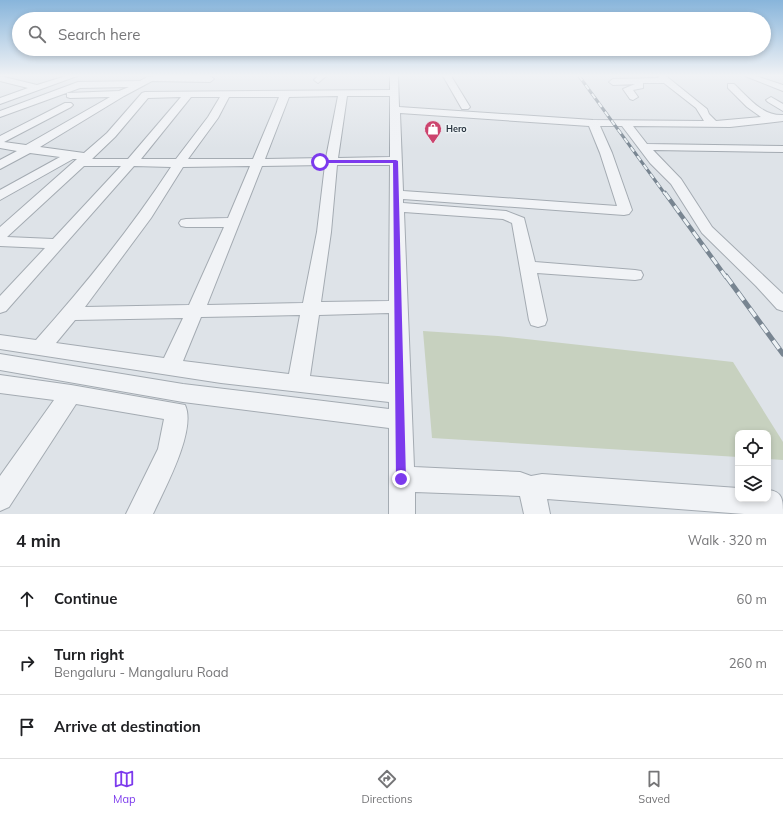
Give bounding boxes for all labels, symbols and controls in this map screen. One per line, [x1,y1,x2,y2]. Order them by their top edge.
search box [12,12,771,56]
icon: search [26,23,48,45]
text: Search here [58,25,140,44]
shop icon: Hero [423,119,443,144]
place label: Hero [446,123,467,134]
route start [311,153,329,171]
map controls [735,430,771,502]
button: locate [735,430,771,466]
button: layers [735,466,771,502]
route end [392,470,410,488]
text: 4 min [16,530,61,551]
text: Walk · 320 m [688,532,767,548]
icon: ahead [16,588,38,610]
text: Continue [54,589,117,608]
text: 60 m [737,591,767,607]
text: Turn right [54,645,124,664]
icon: right [16,652,38,674]
text: 260 m [729,655,767,671]
text: Bengaluru - Mangaluru Road [54,664,229,680]
icon: arrive [16,716,38,738]
text: Arrive at destination [54,717,201,736]
tab: Map [113,768,136,806]
tab: Directions [362,768,412,806]
tab: Saved [638,768,670,806]

